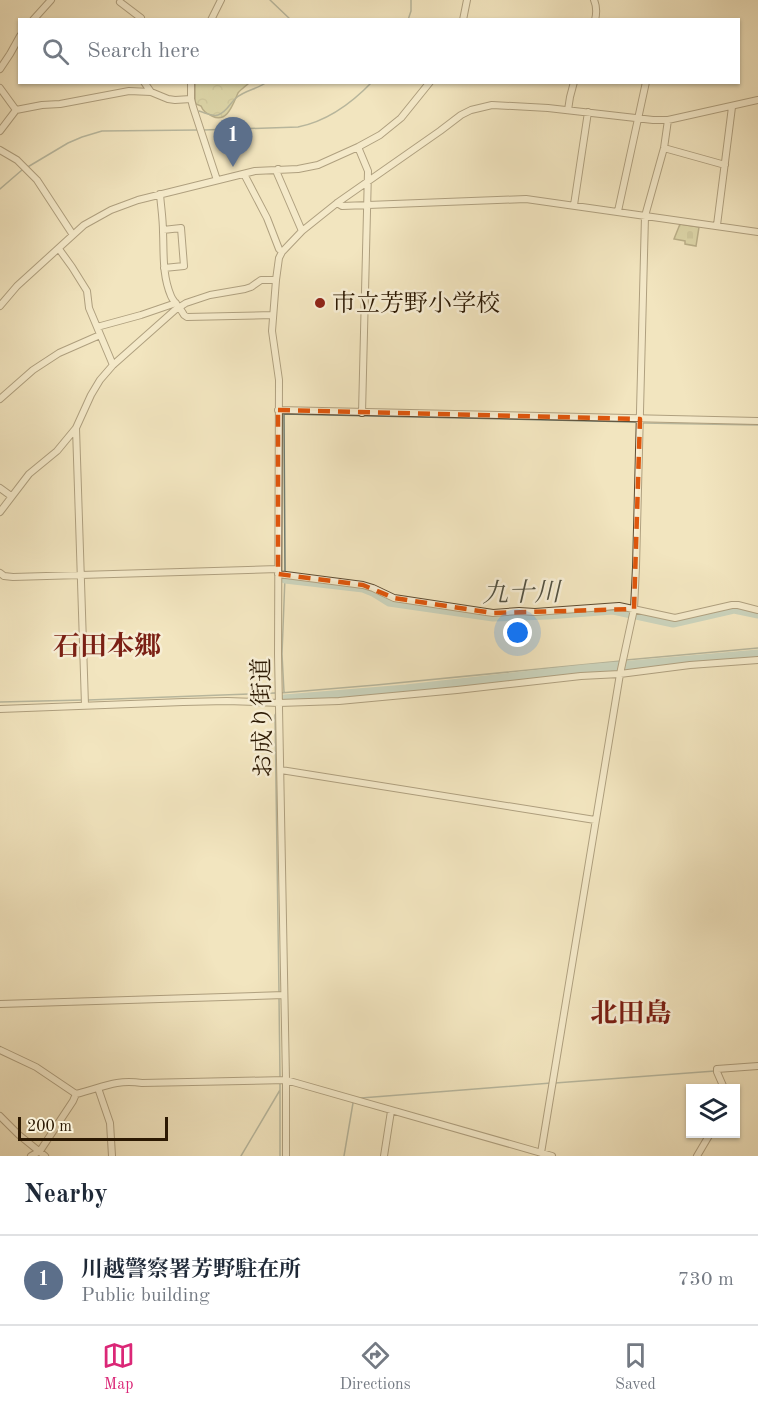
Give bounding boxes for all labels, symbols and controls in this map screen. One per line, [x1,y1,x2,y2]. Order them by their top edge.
search box [18,18,740,84]
icon: search [39,35,72,68]
text: Search here [87,40,200,62]
pin: 1 [214,118,252,167]
place label: 市立芳野小学校 [332,290,500,317]
marker: 市立芳野小学校 [313,296,327,310]
water label: 九十川 [482,578,563,608]
your location [503,618,532,647]
district label: 石田本郷 [53,631,161,661]
street label: お成り街道 [248,658,277,778]
district label: 北田島 [591,998,672,1028]
map controls [686,1084,740,1138]
button: layers [686,1084,740,1138]
scale bar [18,1114,168,1142]
text: 200 m [27,1119,72,1135]
text: Nearby [24,1182,108,1208]
text: 川越警察署芳野駐在所 [81,1259,301,1281]
text: 1 [38,1270,49,1290]
text: 730 m [678,1270,734,1290]
text: Public building [81,1286,210,1306]
tab: Map [102,1339,135,1395]
tab: Directions [340,1339,411,1395]
tab: Saved [615,1339,656,1395]

